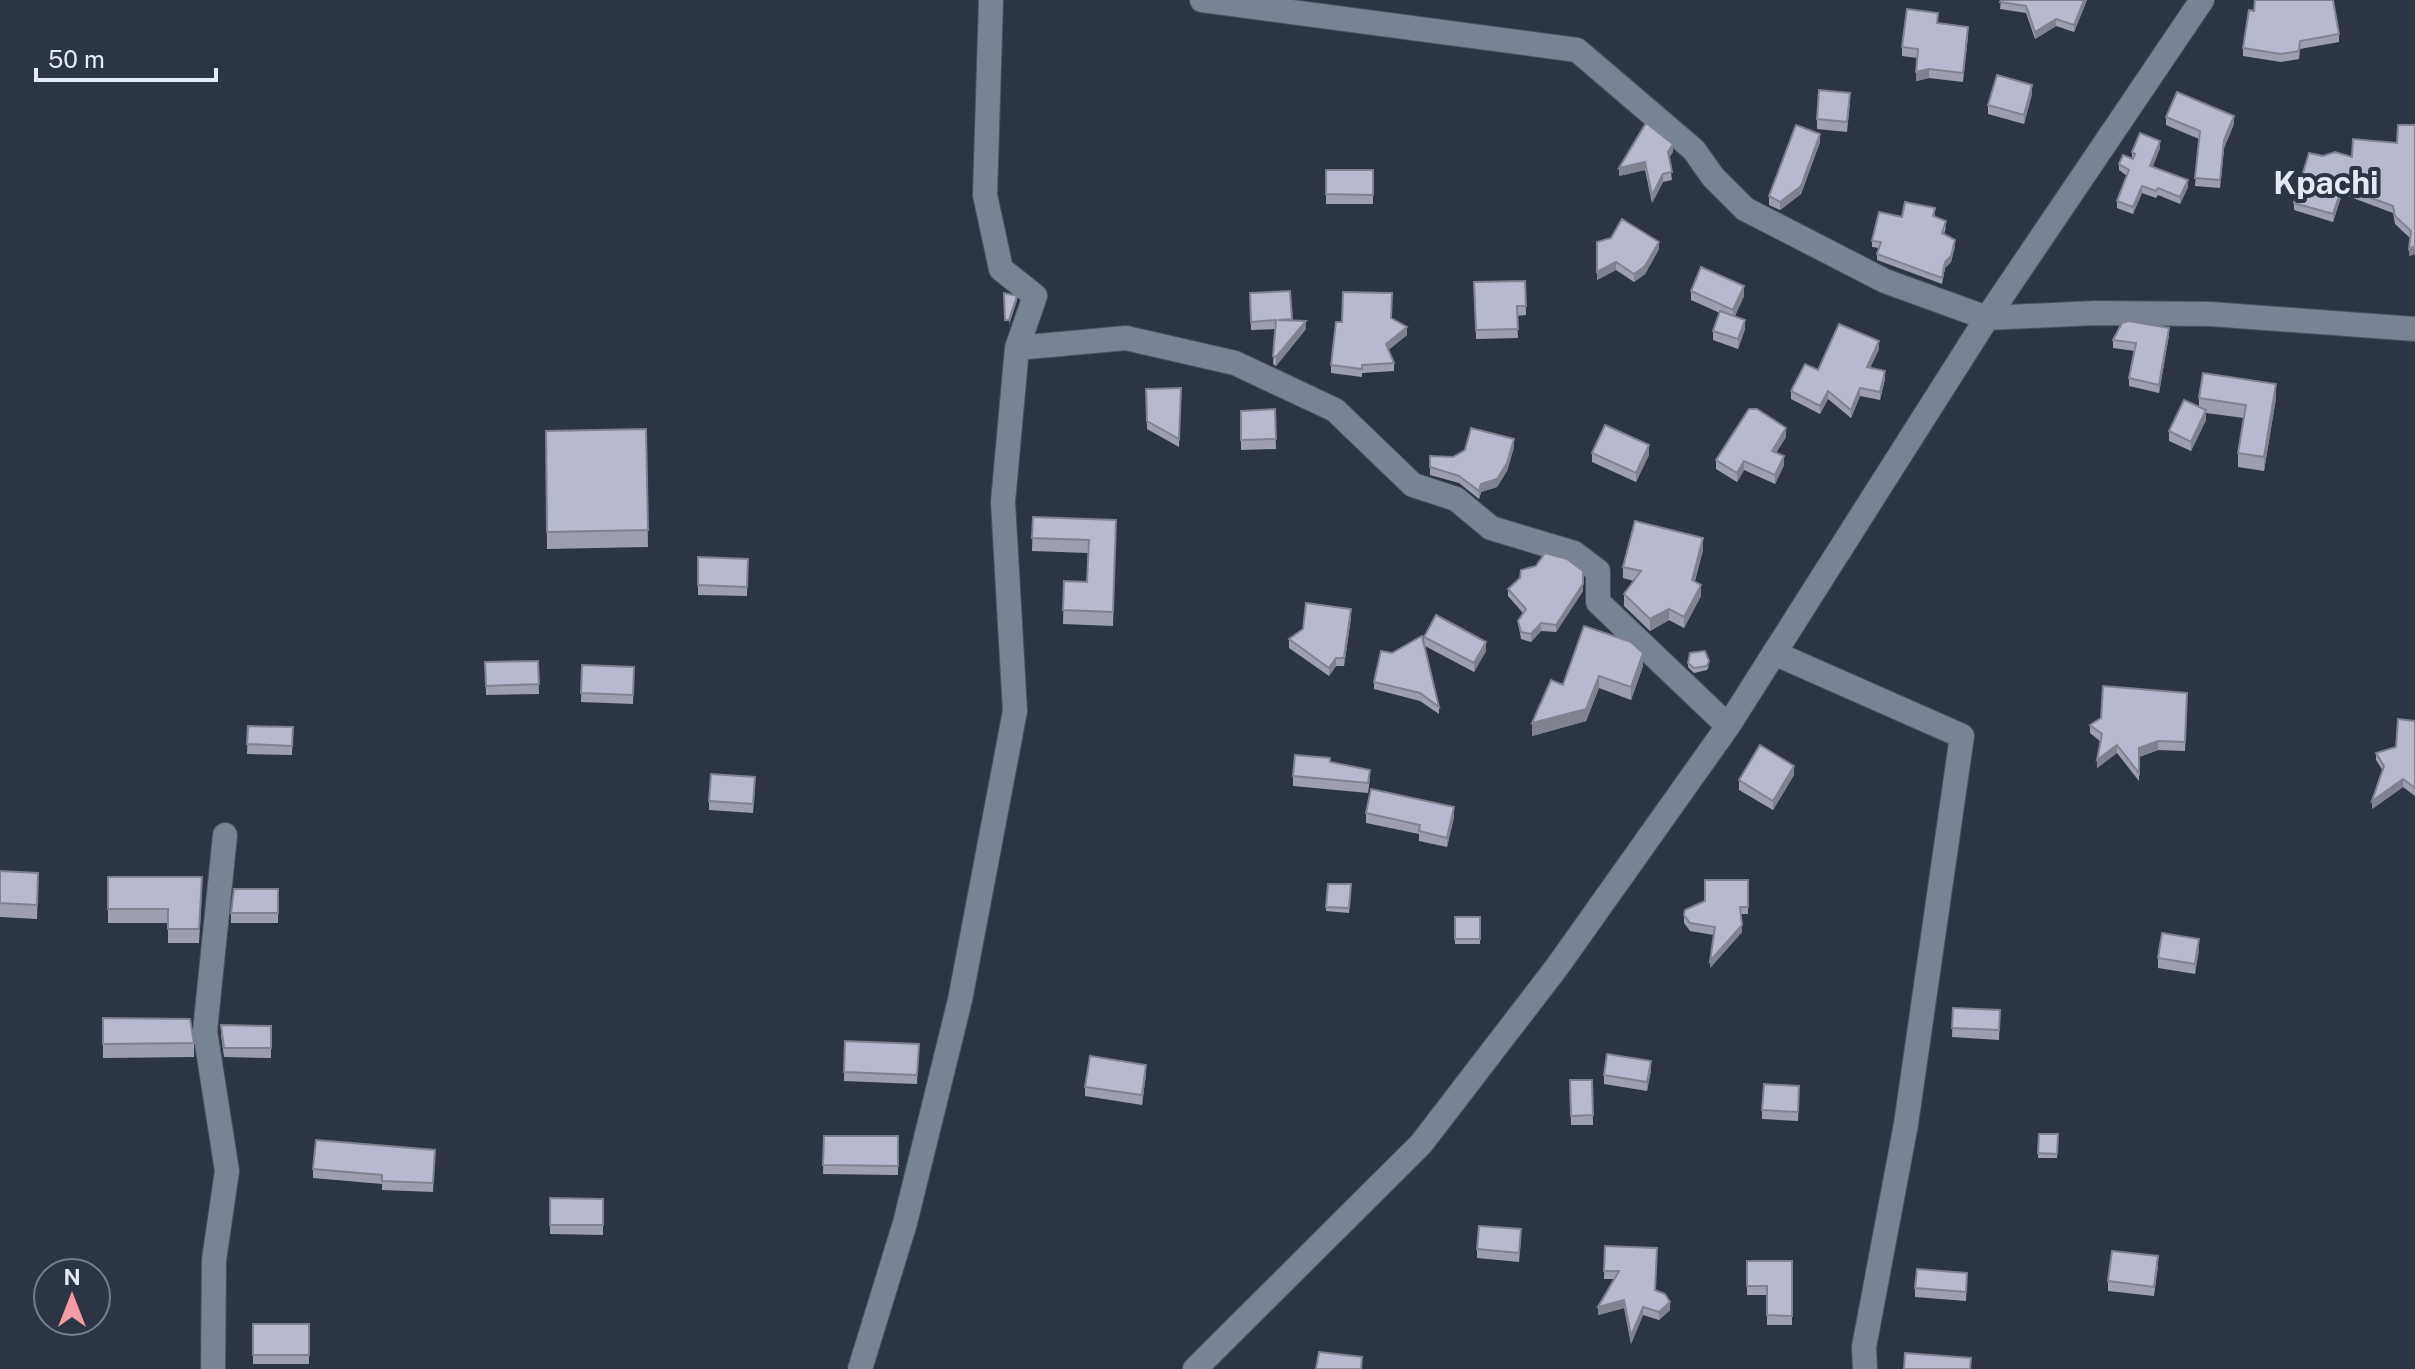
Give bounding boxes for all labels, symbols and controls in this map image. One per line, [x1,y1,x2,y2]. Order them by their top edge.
scale bar [36,32,216,82]
text: 50 m [48,45,105,73]
district label: Kpachi [2273,164,2379,201]
north arrow [32,1257,112,1337]
text: N [63,1264,81,1290]

